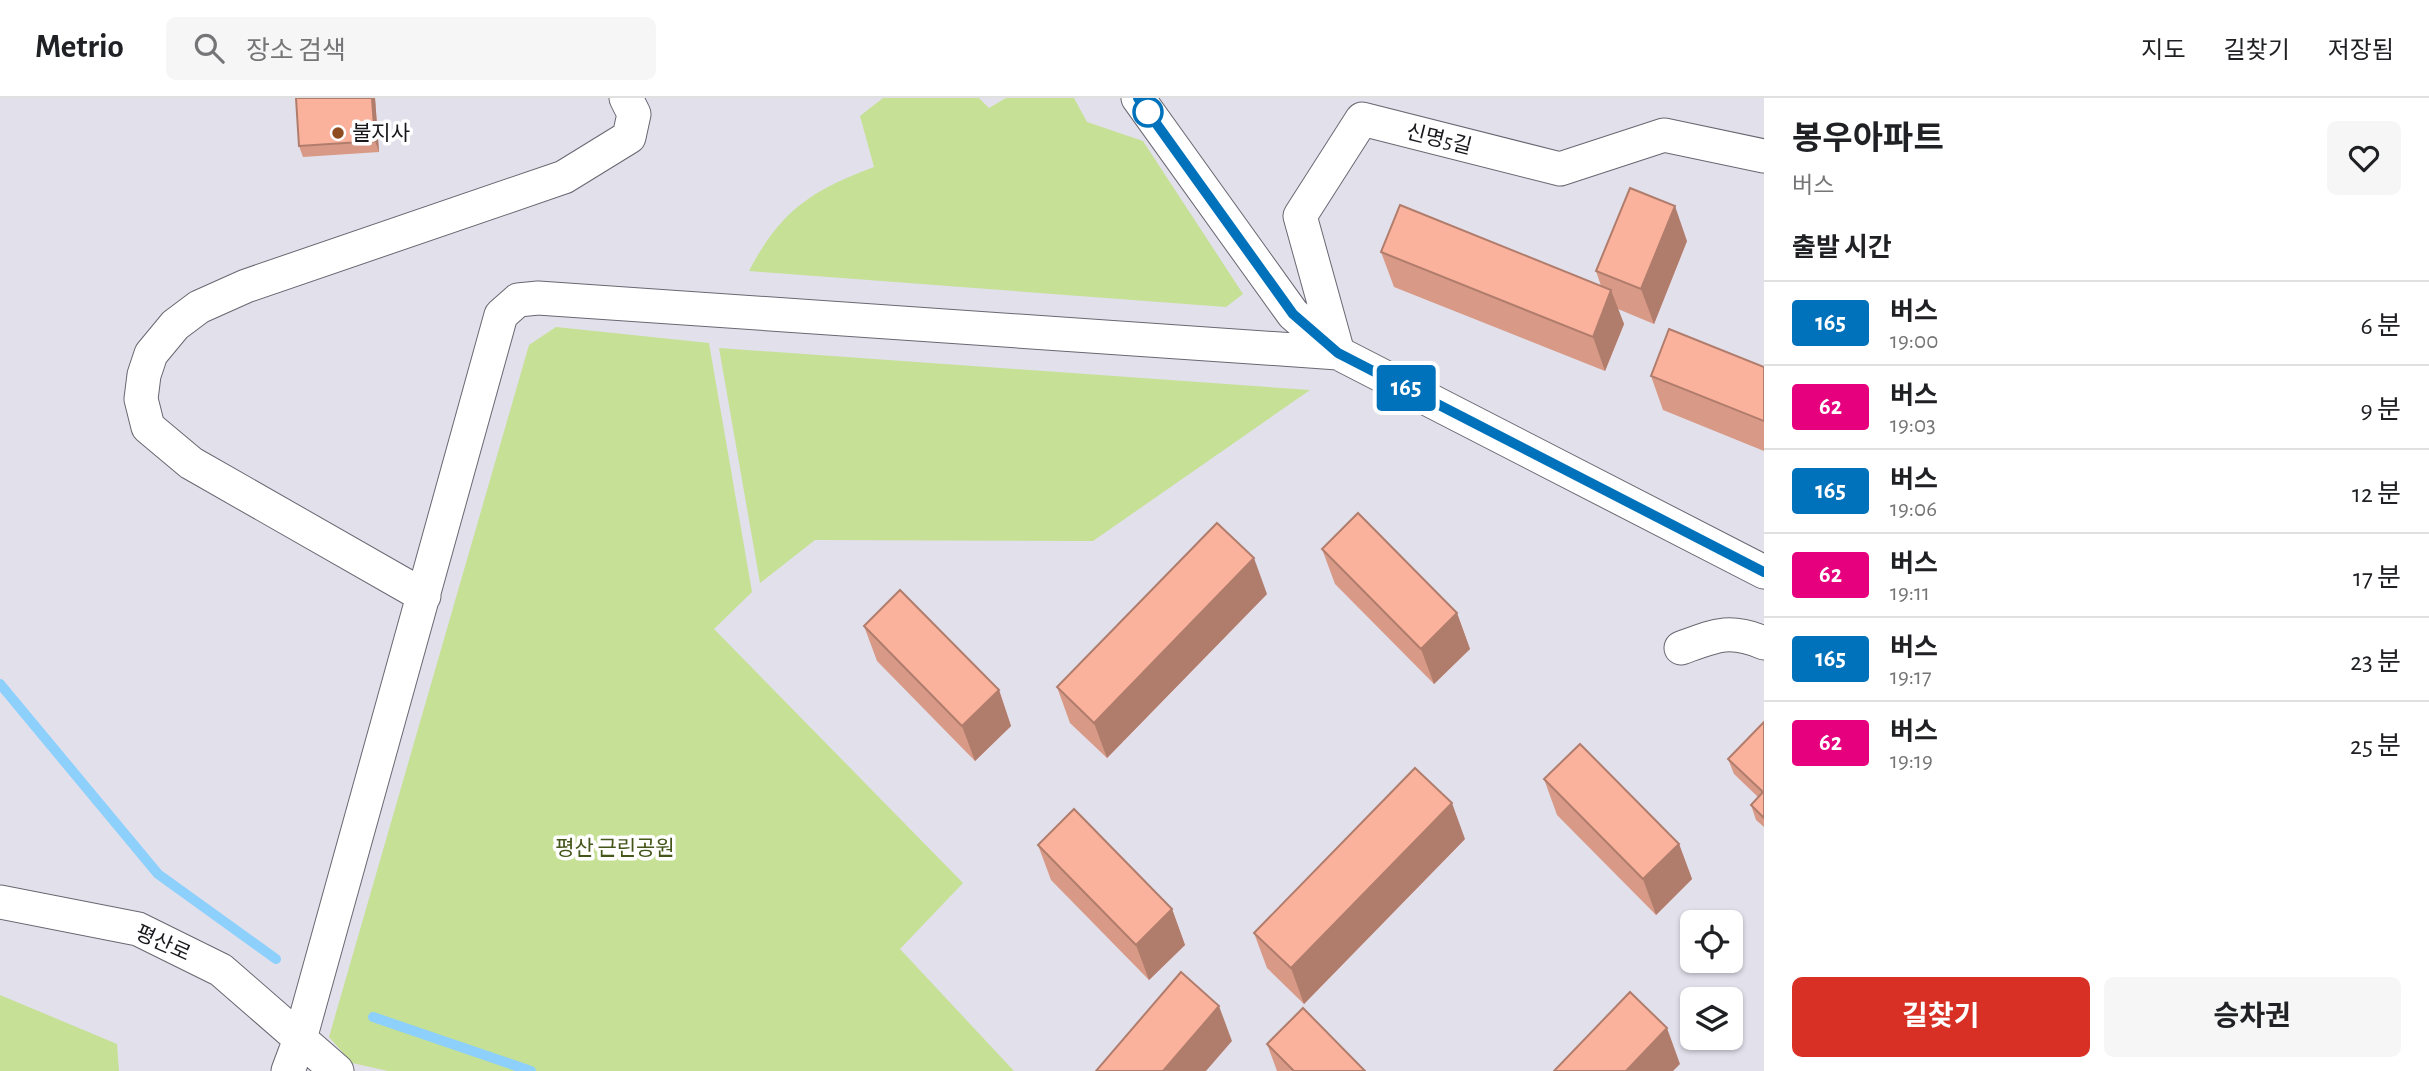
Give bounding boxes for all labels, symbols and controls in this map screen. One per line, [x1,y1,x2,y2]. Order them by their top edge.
search box [166,17,656,80]
icon: search [190,29,228,67]
text: Metrio [35,31,124,64]
text: 장소 검색 [246,38,346,64]
text: 지도 [2141,39,2186,63]
text: 길찾기 [2224,39,2290,63]
text: 저장됨 [2328,39,2394,63]
unlabelled marker [1133,97,1163,127]
street label: 신명5길 [1404,120,1474,158]
button: heart [2327,121,2401,195]
place label: 불지사 [352,122,410,144]
text: 봉우아파트 [1792,123,1944,156]
marker: 불지사 [330,125,346,141]
text: 버스 [1792,175,1834,198]
text: 출발 시간 [1792,235,1892,261]
text: 버스 [1890,299,1938,325]
text: 165 [1815,311,1846,335]
text: 6 분 [2361,313,2401,339]
text: 19:00 [1890,330,1938,353]
line badge: 165 [1366,365,1446,411]
text: 165 [1391,376,1421,400]
text: 버스 [1890,383,1938,409]
text: 62 [1819,395,1842,419]
text: 9 분 [2361,397,2401,423]
text: 19:03 [1890,414,1936,437]
text: 버스 [1890,467,1938,493]
text: 165 [1815,479,1846,503]
text: 12 분 [2352,481,2401,507]
text: 19:06 [1890,498,1937,521]
text: 버스 [1890,551,1938,577]
text: 62 [1819,563,1842,587]
text: 17 분 [2353,565,2401,591]
text: 19:11 [1890,582,1930,605]
text: 버스 [1890,635,1938,661]
text: 165 [1815,647,1846,671]
text: 23 분 [2350,649,2401,675]
text: 19:17 [1890,666,1932,689]
text: 버스 [1890,719,1938,745]
text: 62 [1819,731,1842,755]
text: 25 분 [2350,733,2401,759]
text: 19:19 [1890,750,1933,773]
park label: 평산 근린공원 [555,837,675,859]
map controls [1680,910,1743,1050]
button: locate [1680,910,1743,973]
street label: 평산로 [132,921,194,965]
button: 길찾기 [1792,977,2090,1057]
button: 승차권 [2104,977,2401,1057]
button: layers [1680,987,1743,1050]

